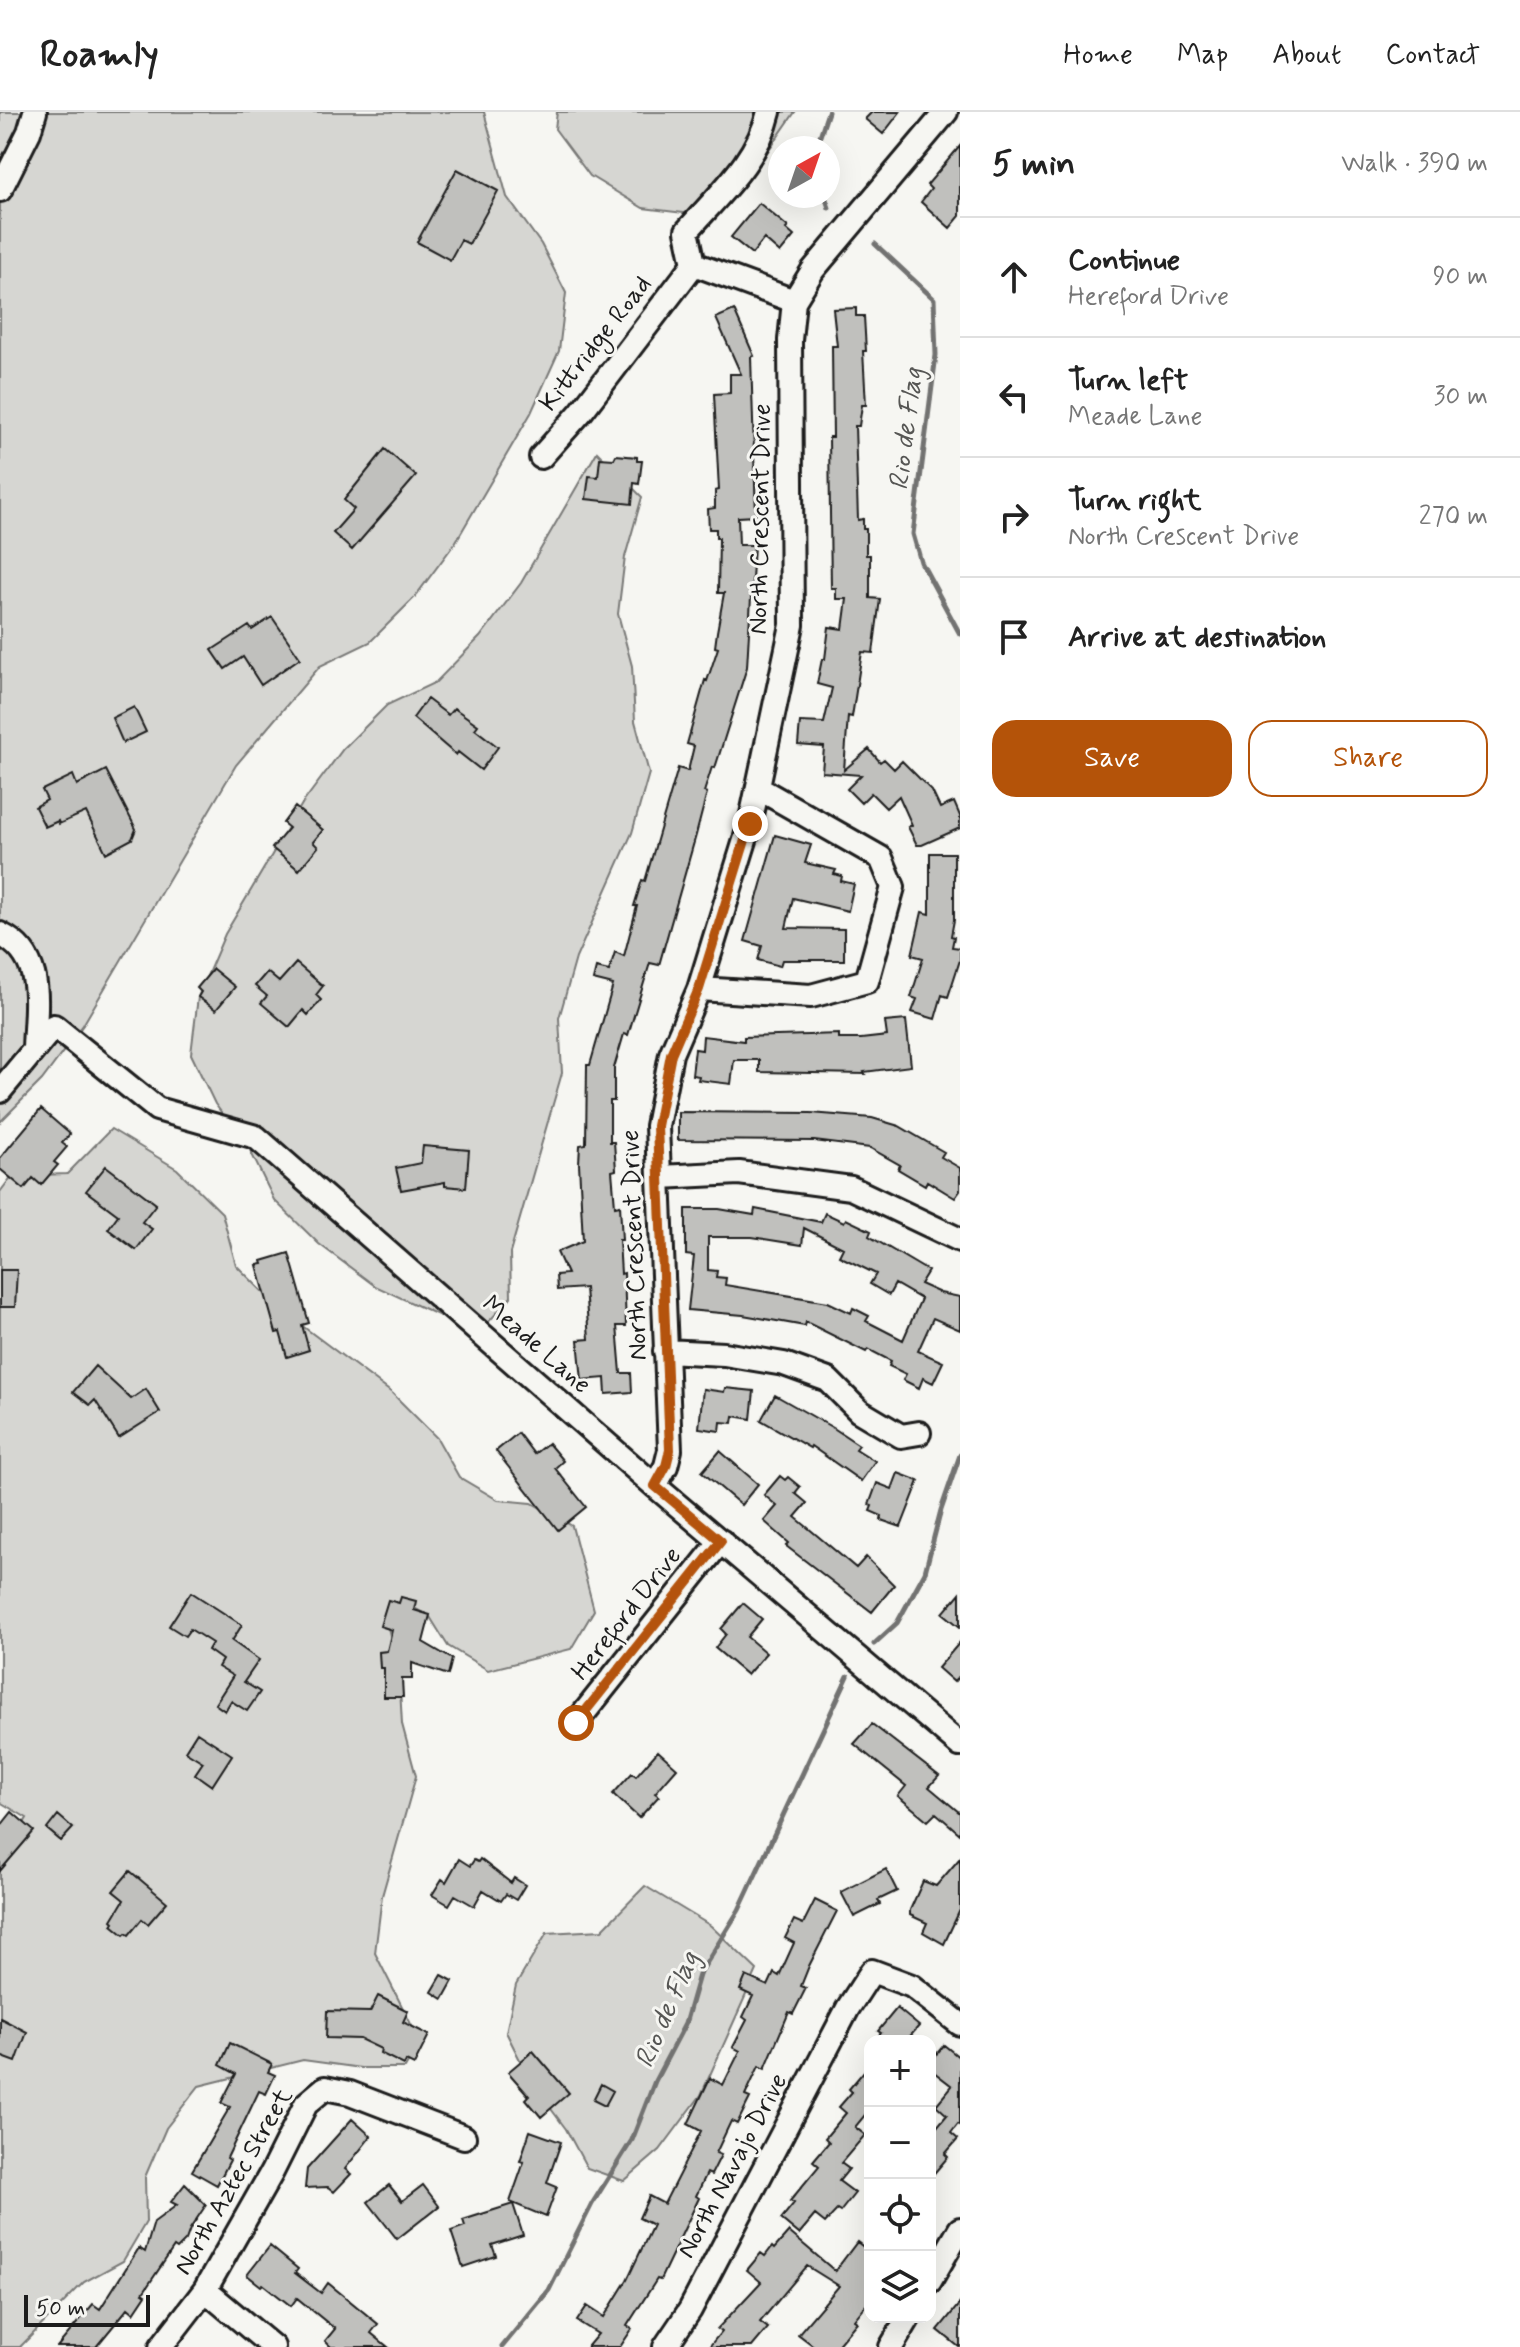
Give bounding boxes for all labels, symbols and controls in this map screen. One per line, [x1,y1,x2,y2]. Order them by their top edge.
text: Roamly [40,31,159,80]
text: Home [1063,37,1133,74]
text: Map [1177,37,1228,74]
text: About [1272,37,1341,74]
text: Contact [1385,37,1480,74]
north arrow [768,136,840,208]
text: 5 min [992,142,1075,187]
text: Walk · 390 m [1341,147,1488,181]
text: Continue [1068,241,1180,280]
icon: ahead [992,255,1036,299]
text: 90 m [1433,260,1488,294]
street label: Kittridge Road [532,269,661,420]
text: Hereford Drive [1068,280,1229,314]
text: Turn left [1068,361,1188,400]
water label: Rio de Flag [881,365,933,492]
icon: left [992,375,1036,419]
text: 30 m [1434,380,1488,414]
text: Meade Lane [1068,400,1202,434]
street label: North Crescent Drive [742,403,780,635]
text: Turn right [1068,481,1201,520]
icon: right [992,495,1036,539]
text: 270 m [1419,500,1488,534]
text: North Crescent Drive [1068,520,1299,554]
icon: arrive [992,615,1036,659]
text: Arrive at destination [1068,618,1326,657]
button: Save [992,720,1232,797]
button: Share [1248,720,1488,797]
route end [732,806,768,842]
street label: North Crescent Drive [614,1129,656,1361]
street label: Meade Lane [474,1288,598,1402]
street label: Hereford Drive [564,1540,692,1689]
route start [558,1705,594,1741]
water label: Rio de Flag [627,1945,709,2074]
map controls [864,2035,936,2323]
button: + [864,2035,936,2107]
street label: North Navajo Drive [670,2068,796,2264]
street label: North Aztec Street [167,2082,301,2282]
button: − [864,2107,936,2179]
button: locate [864,2179,936,2251]
button: layers [864,2251,936,2323]
scale bar [24,2291,150,2327]
text: 50 m [36,2295,85,2323]

